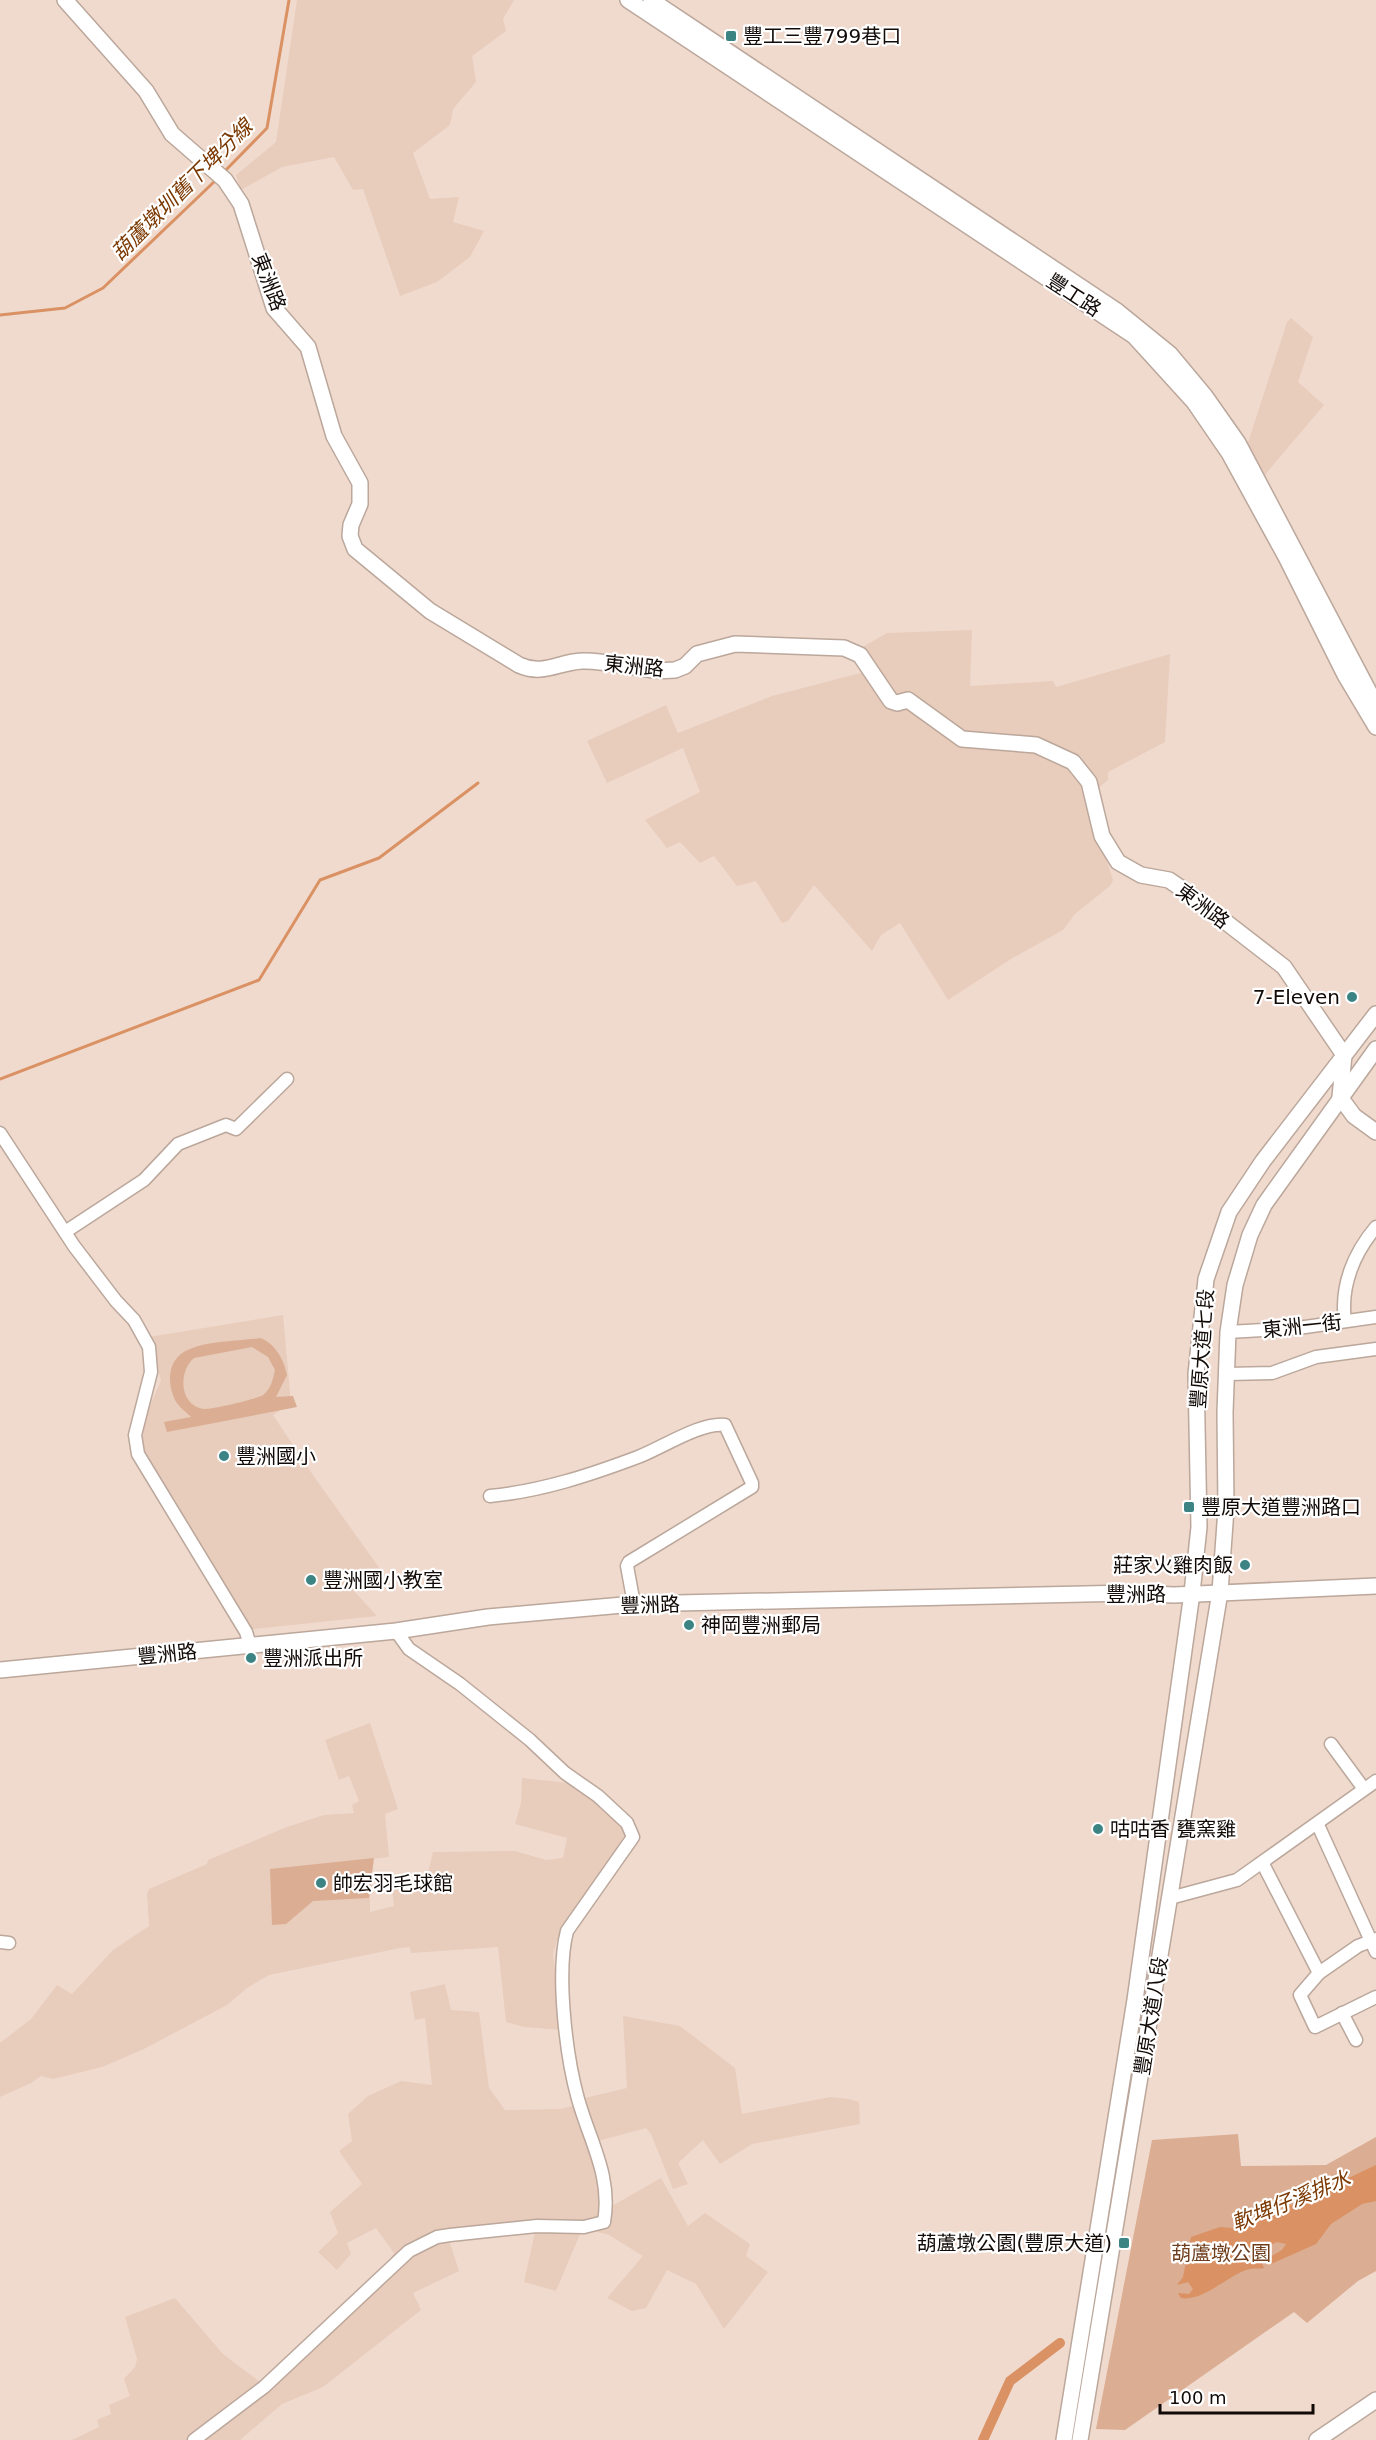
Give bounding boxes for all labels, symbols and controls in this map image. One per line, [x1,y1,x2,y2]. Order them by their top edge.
place label: 豐工三豐799巷口 [743,24,901,48]
marker: 豐工三豐799巷口 [724,29,738,43]
water label: 葫蘆墩圳舊下埤分線 [107,113,259,265]
street label: 東洲路 [247,250,291,314]
street label: 豐工路 [1042,269,1106,321]
street label: 東洲路 [603,651,665,681]
street label: 東洲路 [1172,878,1234,934]
place label: 7-Eleven [1253,985,1340,1009]
marker: 7-Eleven [1345,990,1359,1004]
street label: 豐原大道七段 [1186,1288,1218,1410]
street label: 東洲一街 [1261,1310,1343,1342]
place label: 豐洲國小 [236,1444,316,1468]
marker: 豐洲國小 [217,1449,231,1463]
place label: 豐原大道豐洲路口 [1201,1495,1361,1519]
marker: 豐原大道豐洲路口 [1182,1500,1196,1514]
place label: 莊家火雞肉飯 [1113,1553,1233,1577]
marker: 莊家火雞肉飯 [1238,1558,1252,1572]
place label: 豐洲國小教室 [323,1568,443,1592]
marker: 豐洲國小教室 [304,1573,318,1587]
street label: 豐洲路 [1106,1582,1166,1606]
street label: 豐洲路 [620,1592,680,1618]
place label: 神岡豐洲郵局 [701,1613,821,1637]
marker: 神岡豐洲郵局 [682,1618,696,1632]
street label: 豐洲路 [136,1639,198,1669]
place label: 豐洲派出所 [263,1646,363,1670]
marker: 豐洲派出所 [244,1651,258,1665]
place label: 咕咕香 甕窯雞 [1110,1817,1236,1841]
marker: 咕咕香 甕窯雞 [1091,1822,1105,1836]
place label: 帥宏羽毛球館 [333,1871,453,1895]
marker: 帥宏羽毛球館 [314,1876,328,1890]
street label: 豐原大道八段 [1130,1955,1172,2077]
water label: 軟埤仔溪排水 [1228,2166,1355,2236]
place label: 葫蘆墩公園(豐原大道) [916,2231,1112,2255]
marker: 葫蘆墩公園(豐原大道) [1117,2236,1131,2250]
park label: 葫蘆墩公園 [1171,2241,1271,2265]
scale bar [1160,2377,1313,2415]
text: 100 m [1169,2387,1227,2408]

